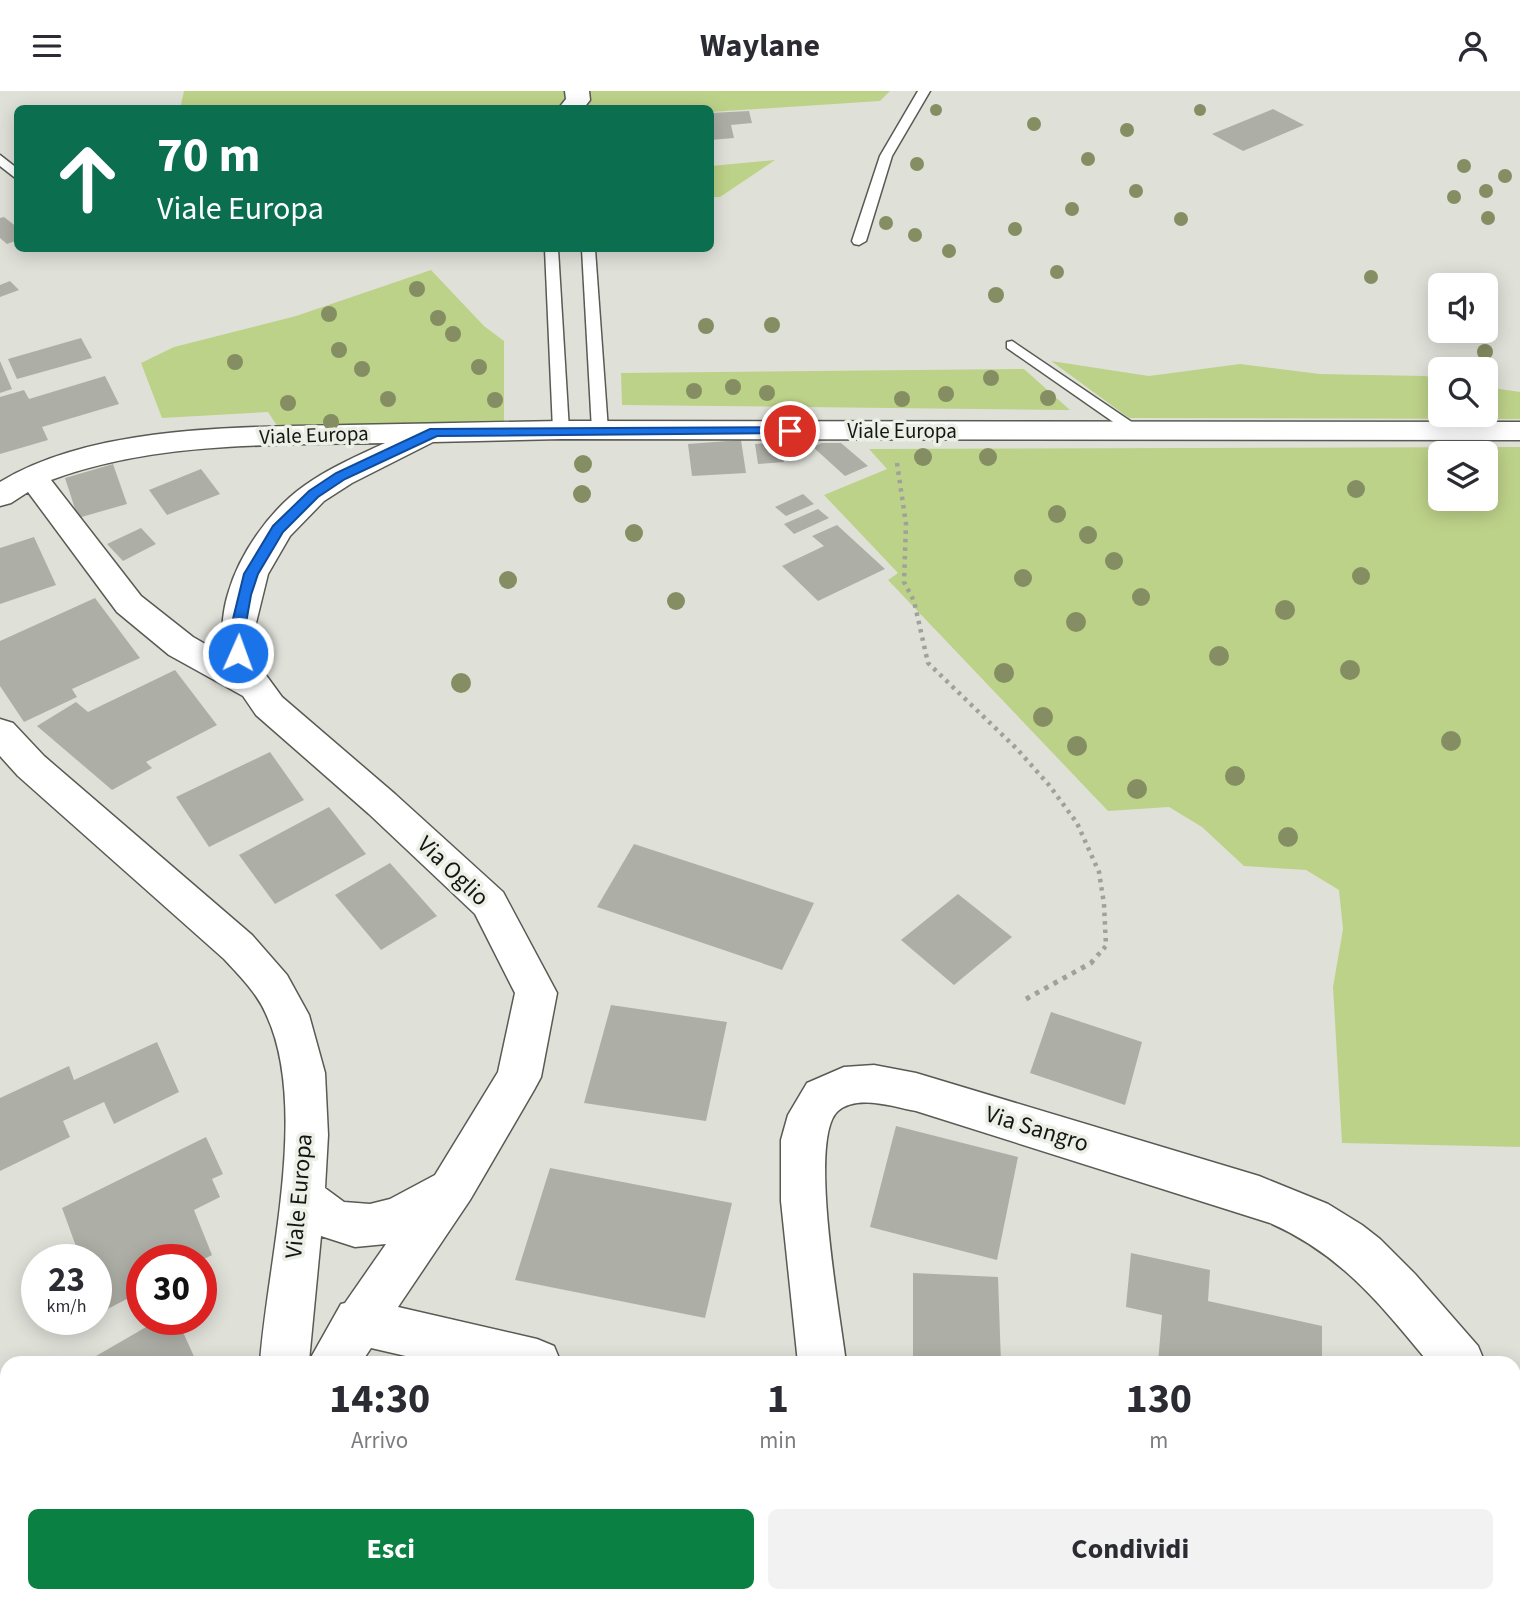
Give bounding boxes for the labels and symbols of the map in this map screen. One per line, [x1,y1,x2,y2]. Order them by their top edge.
pin [760,401,820,461]
street label: Viale Europa [847,416,957,446]
street label: Viale Europa [259,418,369,452]
position arrow [201,616,275,690]
street label: Via Oglio [409,828,497,914]
street label: Via Sangro [981,1097,1093,1161]
street label: Viale Europa [276,1132,322,1260]
speed limit sign: 30 [126,1244,217,1335]

